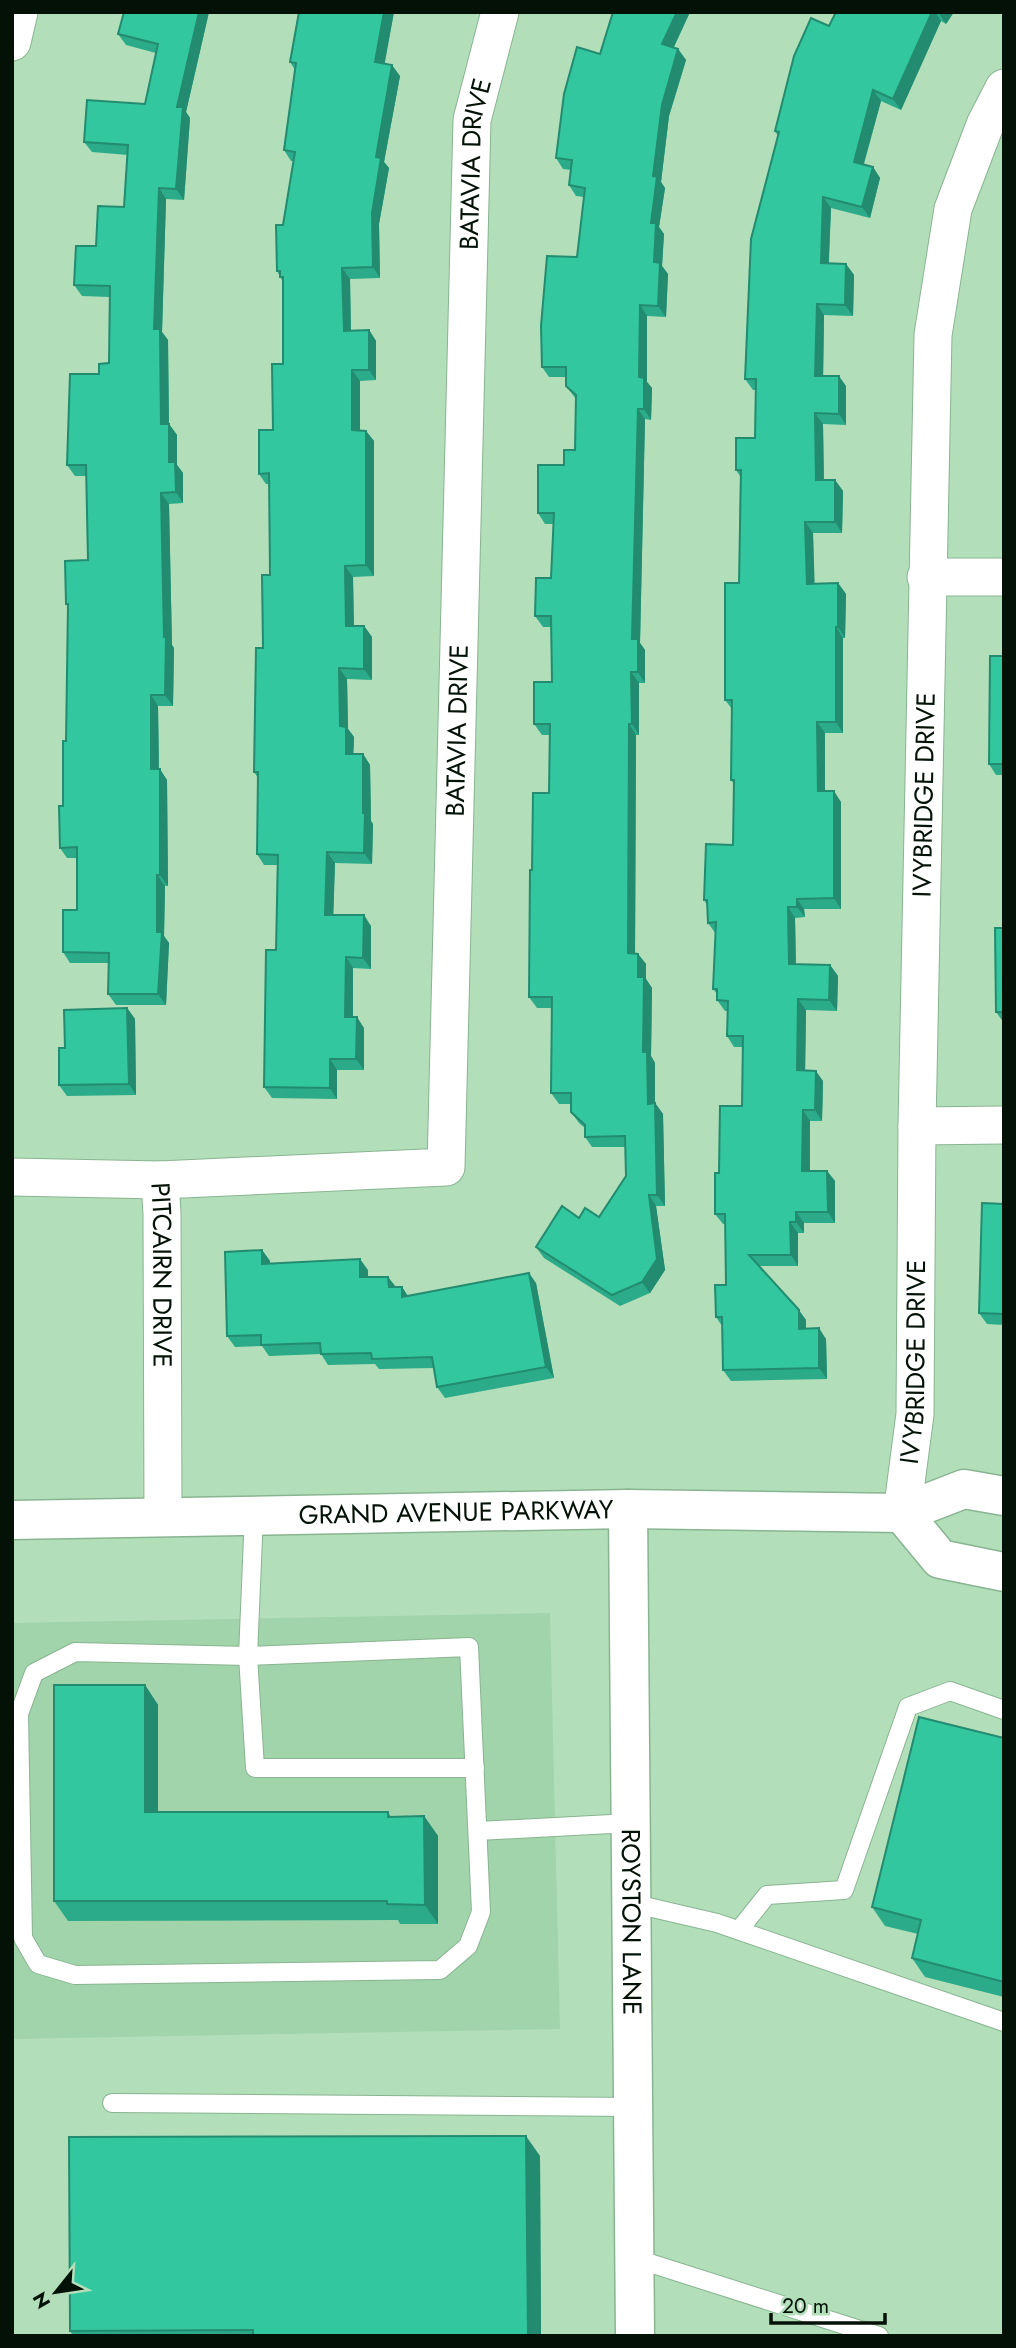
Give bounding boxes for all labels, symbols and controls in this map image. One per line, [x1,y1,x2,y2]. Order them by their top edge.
street label: BATAVIA DRIVE [450,74,501,250]
street label: BATAVIA DRIVE [436,644,478,817]
street label: IVYBRIDGE DRIVE [903,692,945,898]
street label: PITCAIRN DRIVE [141,1181,182,1367]
street label: IVYBRIDGE DRIVE [890,1259,935,1466]
street label: GRAND AVENUE PARKWAY [298,1490,614,1534]
street label: ROYSTON LANE [612,1829,651,2015]
north arrow [21,2257,91,2327]
scale bar [771,2282,885,2326]
text: N [26,2287,57,2314]
text: 20 m [782,2291,829,2321]

